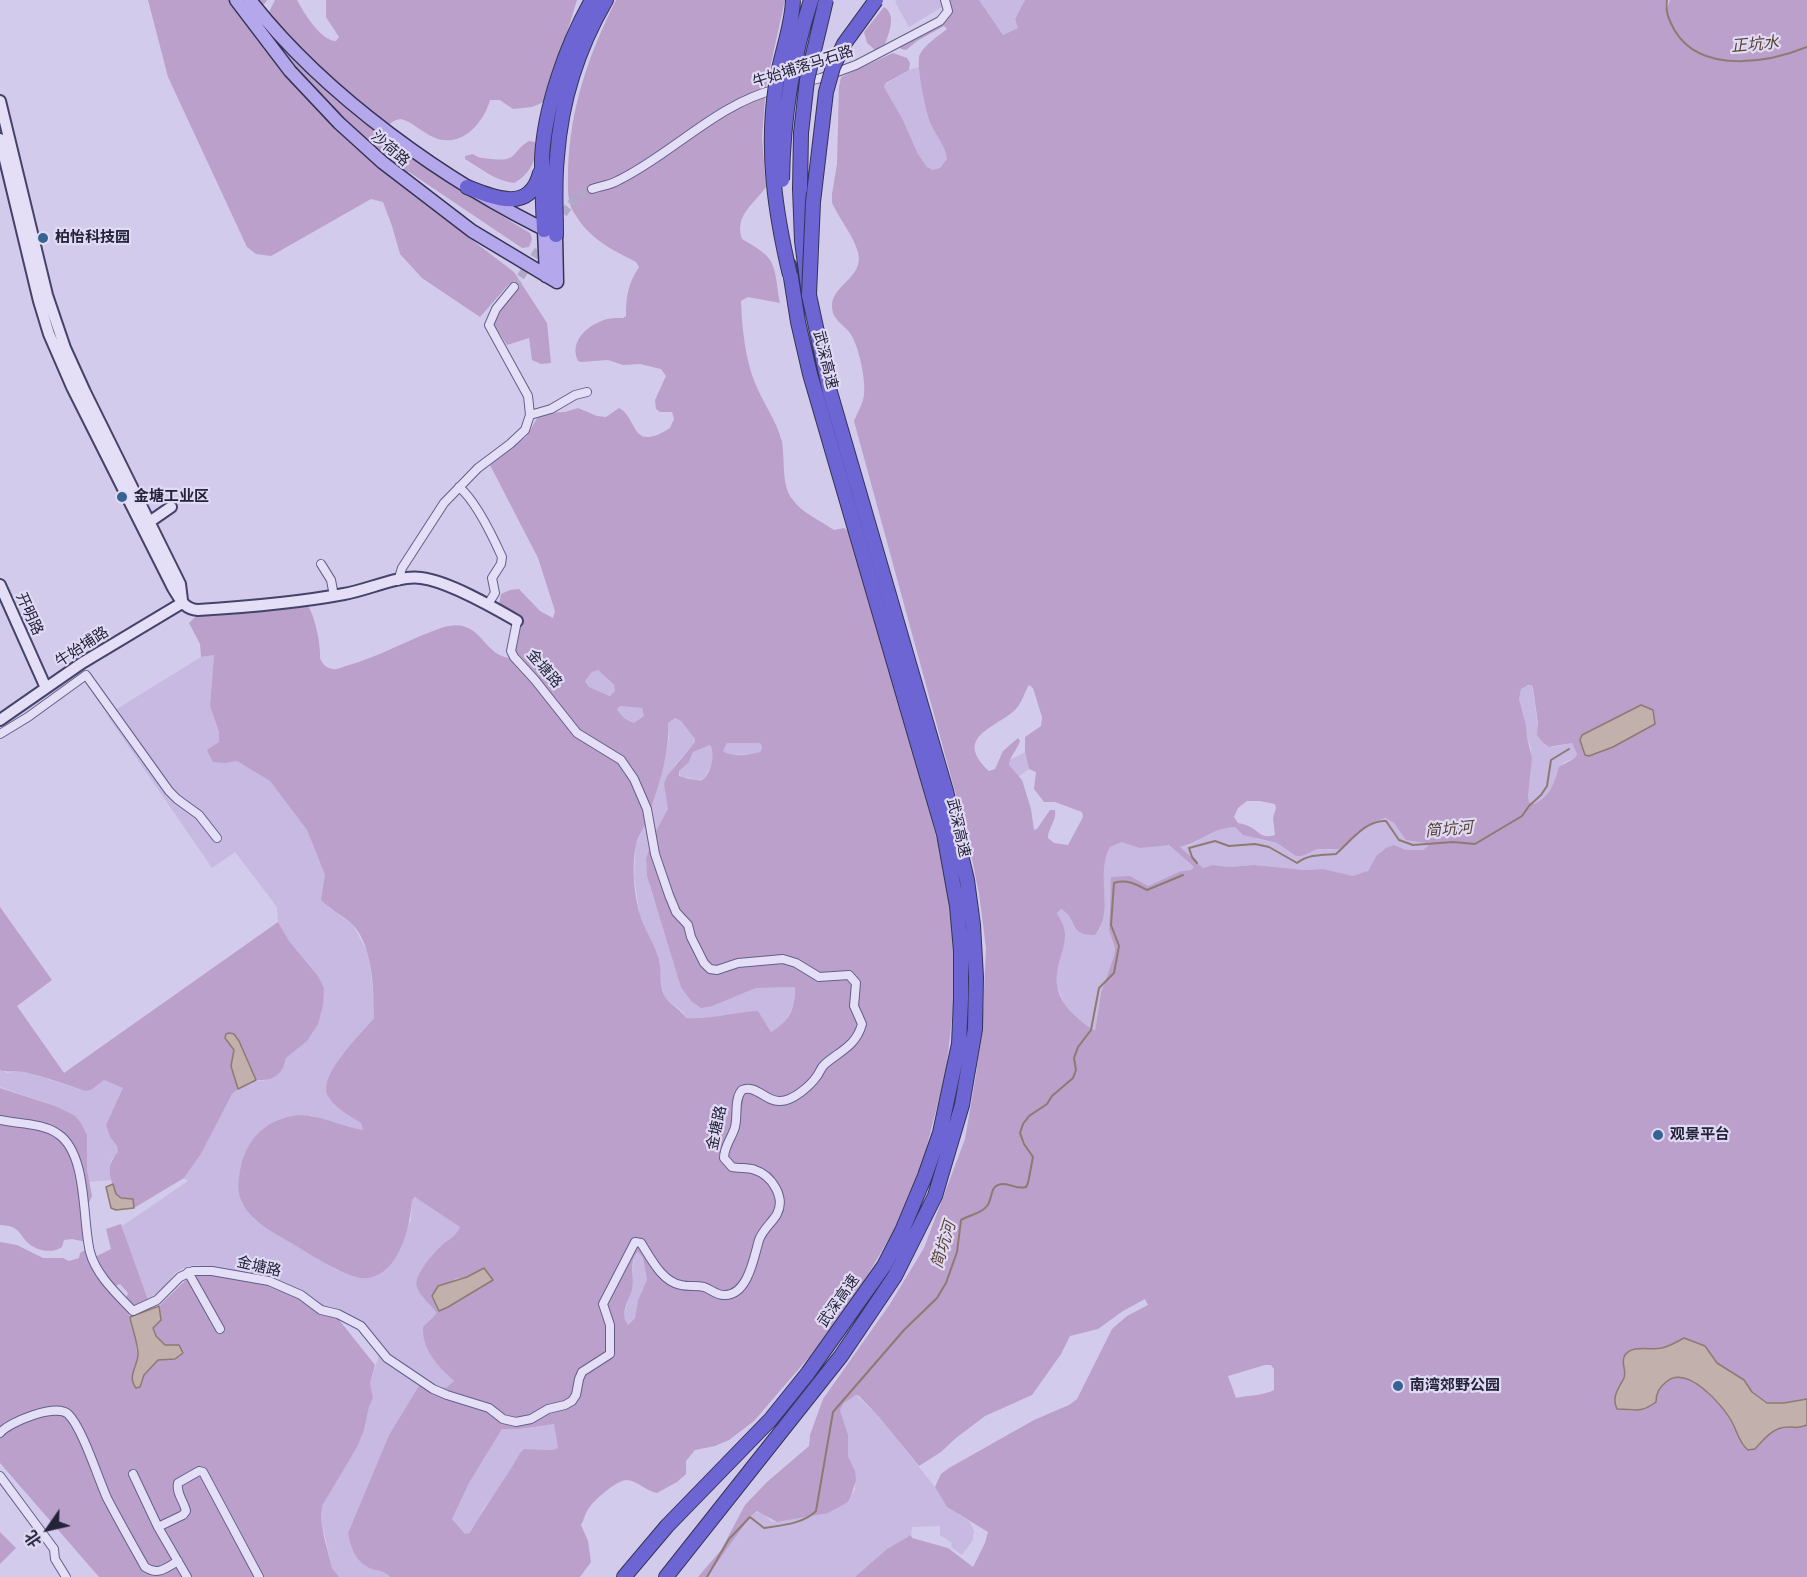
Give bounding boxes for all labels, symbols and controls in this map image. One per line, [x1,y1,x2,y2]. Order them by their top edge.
water label: 正坑水 [1730,33,1780,57]
street label: 牛始埔落马石路 [750,42,856,92]
street label: 沙荷路 [367,127,413,171]
place label: 柏怡科技园 [55,229,130,247]
marker: 柏怡科技园 [36,231,50,245]
street label: 武深高速 [809,329,841,391]
place label: 金塘工业区 [134,488,209,506]
marker: 金塘工业区 [115,490,129,504]
street label: 开明路 [12,590,46,638]
street label: 牛始埔路 [52,623,112,671]
street label: 金塘路 [522,646,566,692]
street label: 武深高速 [942,797,974,859]
water label: 简坑河 [1424,818,1474,842]
street label: 金塘路 [704,1104,730,1152]
place label: 观景平台 [1670,1126,1730,1144]
marker: 观景平台 [1651,1128,1665,1142]
water label: 简坑河 [928,1219,960,1271]
street label: 金塘路 [235,1253,283,1281]
street label: 武深高速 [814,1271,864,1331]
place label: 南湾郊野公园 [1410,1377,1500,1395]
marker: 南湾郊野公园 [1391,1379,1405,1393]
north arrow [18,1499,78,1559]
text: 北 [20,1527,46,1551]

